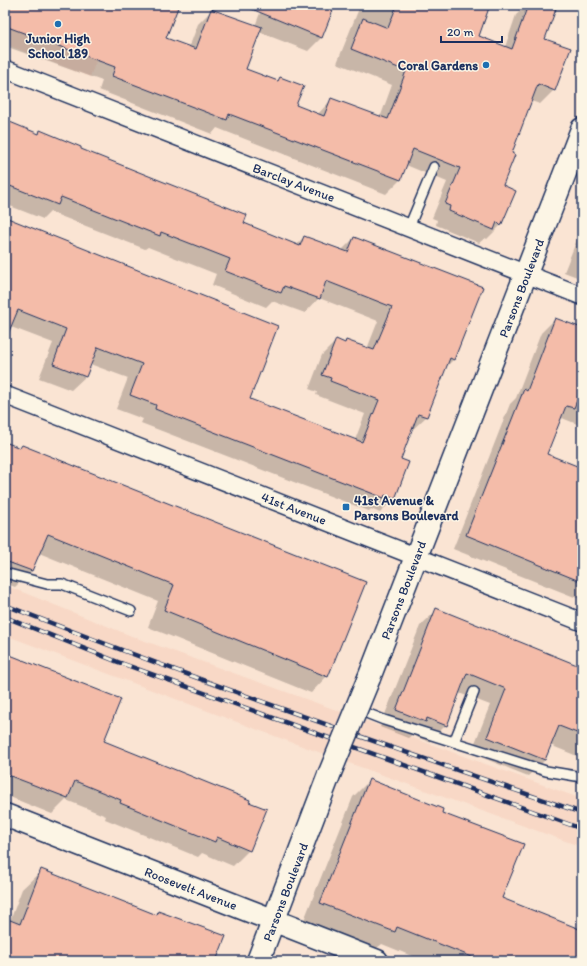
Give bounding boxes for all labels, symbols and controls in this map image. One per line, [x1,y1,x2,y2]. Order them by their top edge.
scale bar [441,18,502,44]
marker: Junior High School 189 [53,19,63,29]
text: 20 m [447,25,474,39]
place label: Junior High School 189 [25,31,91,61]
place label: Coral Gardens [398,58,478,73]
marker: Coral Gardens [481,60,491,70]
street label: Barclay Avenue [251,160,337,205]
street label: Parsons Boulevard [496,237,547,340]
street label: 41st Avenue [259,489,329,528]
place label: 41st Avenue & Parsons Boulevard [354,493,459,523]
marker: 41st Avenue & Parsons Boulevard [341,502,351,512]
street label: Parsons Boulevard [378,539,429,642]
street label: Parsons Boulevard [260,841,311,944]
street label: Roosevelt Avenue [142,864,239,913]

